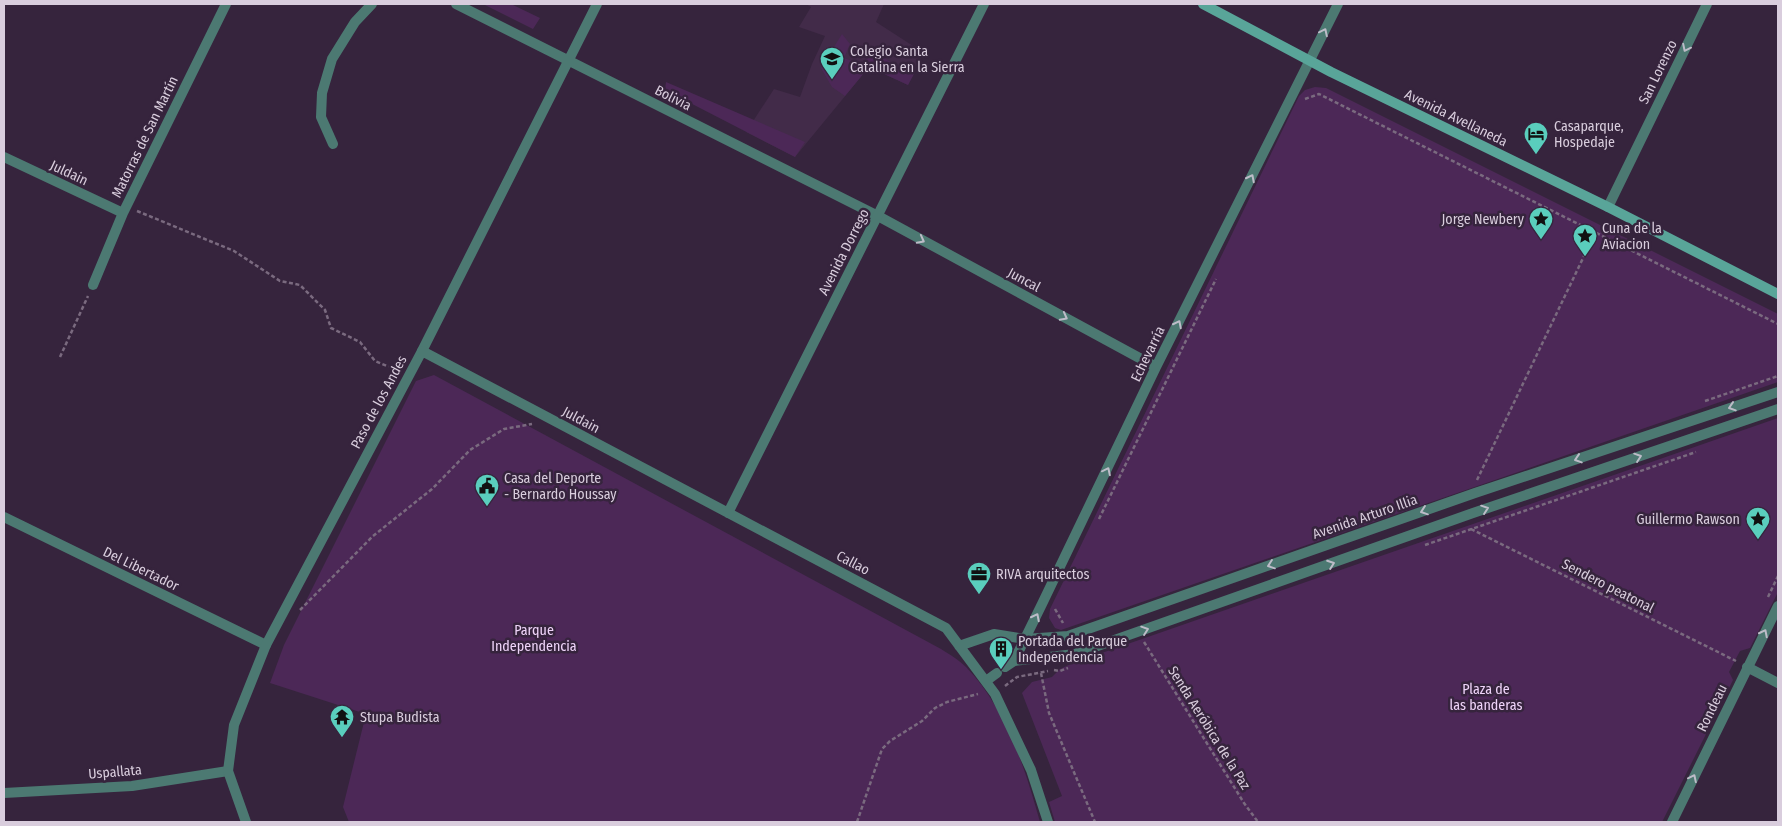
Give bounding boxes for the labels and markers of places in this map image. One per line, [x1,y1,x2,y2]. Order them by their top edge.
place label: Colegio Santa Catalina en la Sierra [850,43,965,76]
school or university icon: Colegio Santa Catalina en la Sierra [819,46,845,80]
place label: Casaparque, Hospedaje [1554,118,1624,151]
hotel icon: Casaparque, Hospedaje [1523,121,1549,155]
place icon: Jorge Newbery [1528,206,1554,240]
place label: Jorge Newbery [1441,211,1525,228]
place label: Cuna de la Aviacion [1602,220,1662,253]
place icon: Cuna de la Aviacion [1572,223,1598,257]
place label: Casa del Deporte - Bernardo Houssay [504,470,617,503]
public building icon: Casa del Deporte - Bernardo Houssay [474,473,500,507]
place icon: Guillermo Rawson [1745,506,1771,540]
place label: Guillermo Rawson [1636,511,1740,528]
office icon: RIVA arquitectos [966,561,992,595]
place label: RIVA arquitectos [996,566,1090,583]
place label: Portada del Parque Independencia [1018,633,1127,666]
building icon: Portada del Parque Independencia [988,636,1014,670]
temple icon: Stupa Budista [329,704,355,738]
place label: Stupa Budista [360,709,440,726]

